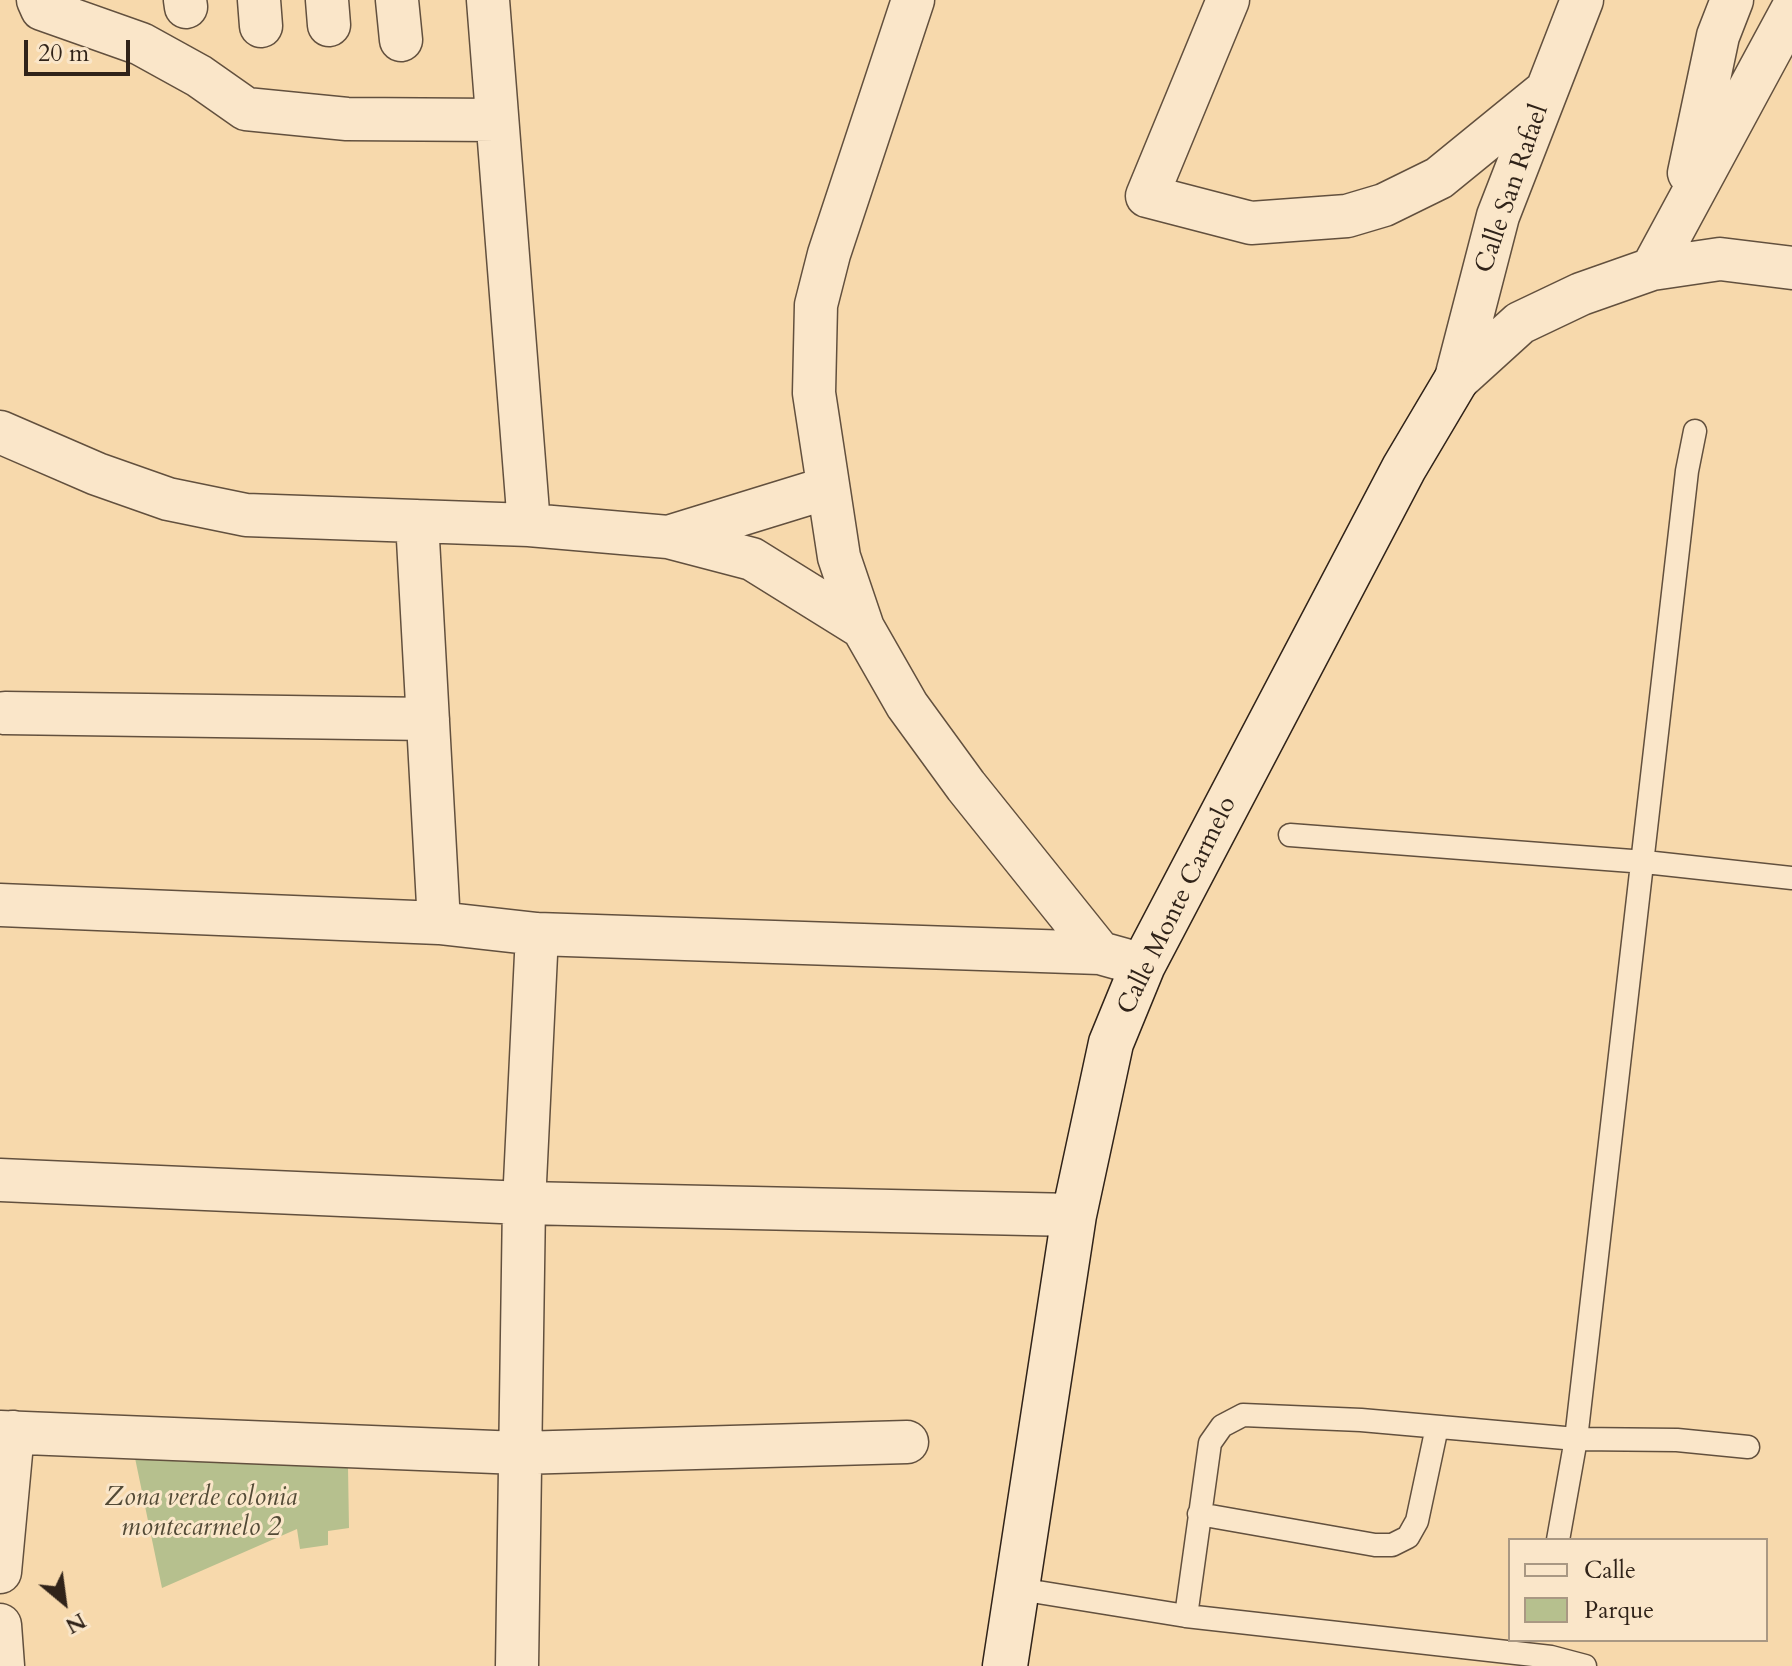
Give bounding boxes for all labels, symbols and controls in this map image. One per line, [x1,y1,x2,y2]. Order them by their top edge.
scale bar [28,24,134,74]
text: 20 m [38,37,89,70]
street label: Calle San Rafael [1470,101,1556,277]
street label: Calle Monte Carmelo [1112,792,1244,1020]
park label: Zona verde colonia montecarmelo 2 [105,1483,297,1544]
legend [1508,1538,1768,1642]
text: Calle [1584,1554,1636,1587]
north arrow [24,1562,104,1642]
text: Parque [1584,1594,1654,1627]
text: N [60,1605,91,1641]

